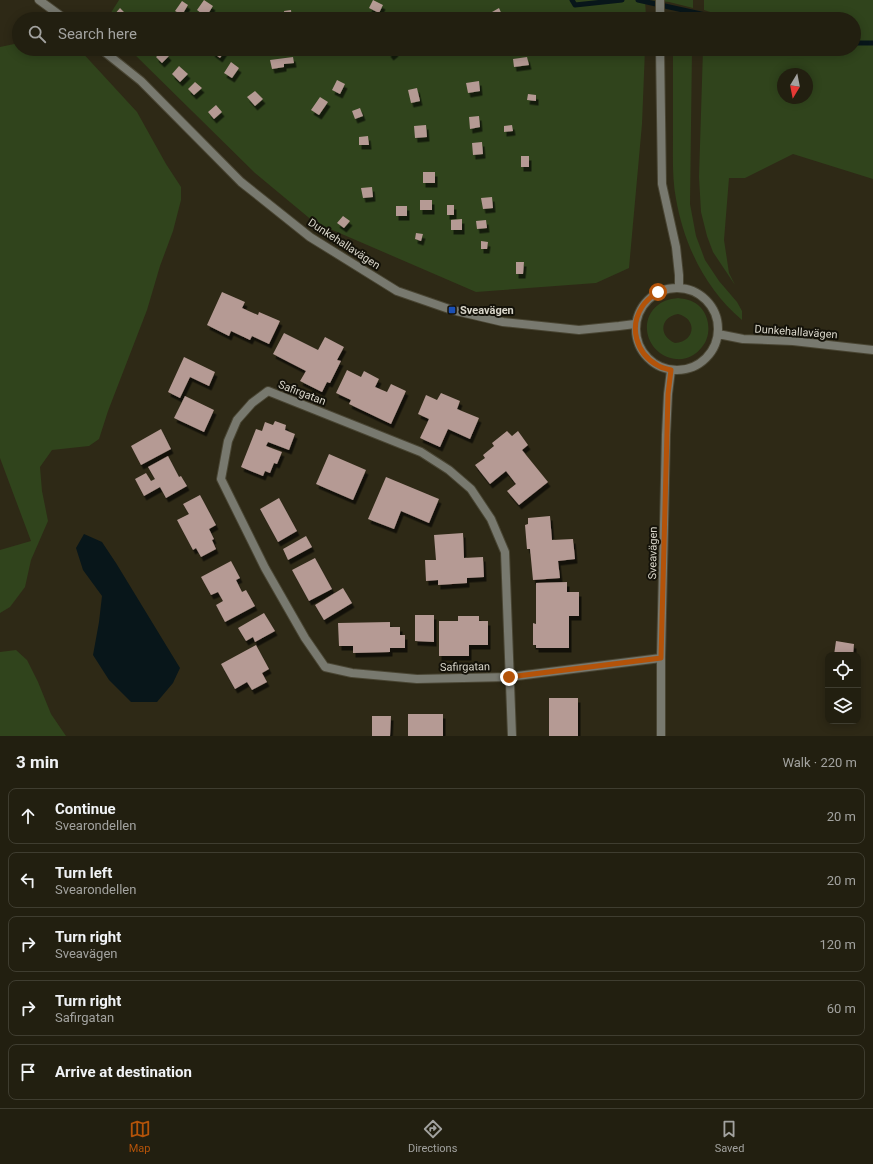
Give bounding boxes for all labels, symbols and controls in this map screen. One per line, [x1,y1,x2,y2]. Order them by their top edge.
search box [12,12,861,56]
icon: search [26,23,48,45]
text: Search here [58,25,137,43]
north arrow [777,68,813,104]
street label: Dunkehallavägen [306,216,382,272]
route start [649,283,667,301]
place label: Sveavägen [460,304,514,317]
marker: Sveavägen [447,305,457,315]
street label: Dunkehallavägen [754,323,838,341]
street label: Safirgatan [276,378,328,408]
street label: Sveavägen [646,526,660,580]
map controls [825,652,861,724]
button: locate [825,652,861,688]
street label: Safirgatan [440,660,490,674]
route end [500,668,518,686]
button: layers [825,688,861,724]
text: 3 min [16,752,59,772]
text: Walk · 220 m [782,755,857,770]
text: Continue [55,800,116,818]
icon: ahead [17,805,39,827]
text: 20 m [827,809,856,824]
text: Svearondellen [55,818,136,833]
text: Turn left [55,864,112,882]
icon: left [17,869,39,891]
text: 20 m [827,873,856,888]
text: Svearondellen [55,882,136,897]
text: Turn right [55,928,121,946]
icon: right [17,933,39,955]
text: 120 m [819,937,856,952]
text: Sveavägen [55,946,117,961]
text: Turn right [55,992,121,1010]
icon: right [17,997,39,1019]
text: 60 m [827,1001,856,1016]
text: Safirgatan [55,1010,114,1025]
icon: arrive [17,1061,39,1083]
text: Arrive at destination [55,1063,192,1081]
tab: Map [129,1118,151,1155]
tab: Directions [408,1118,457,1155]
tab: Saved [715,1118,744,1155]

